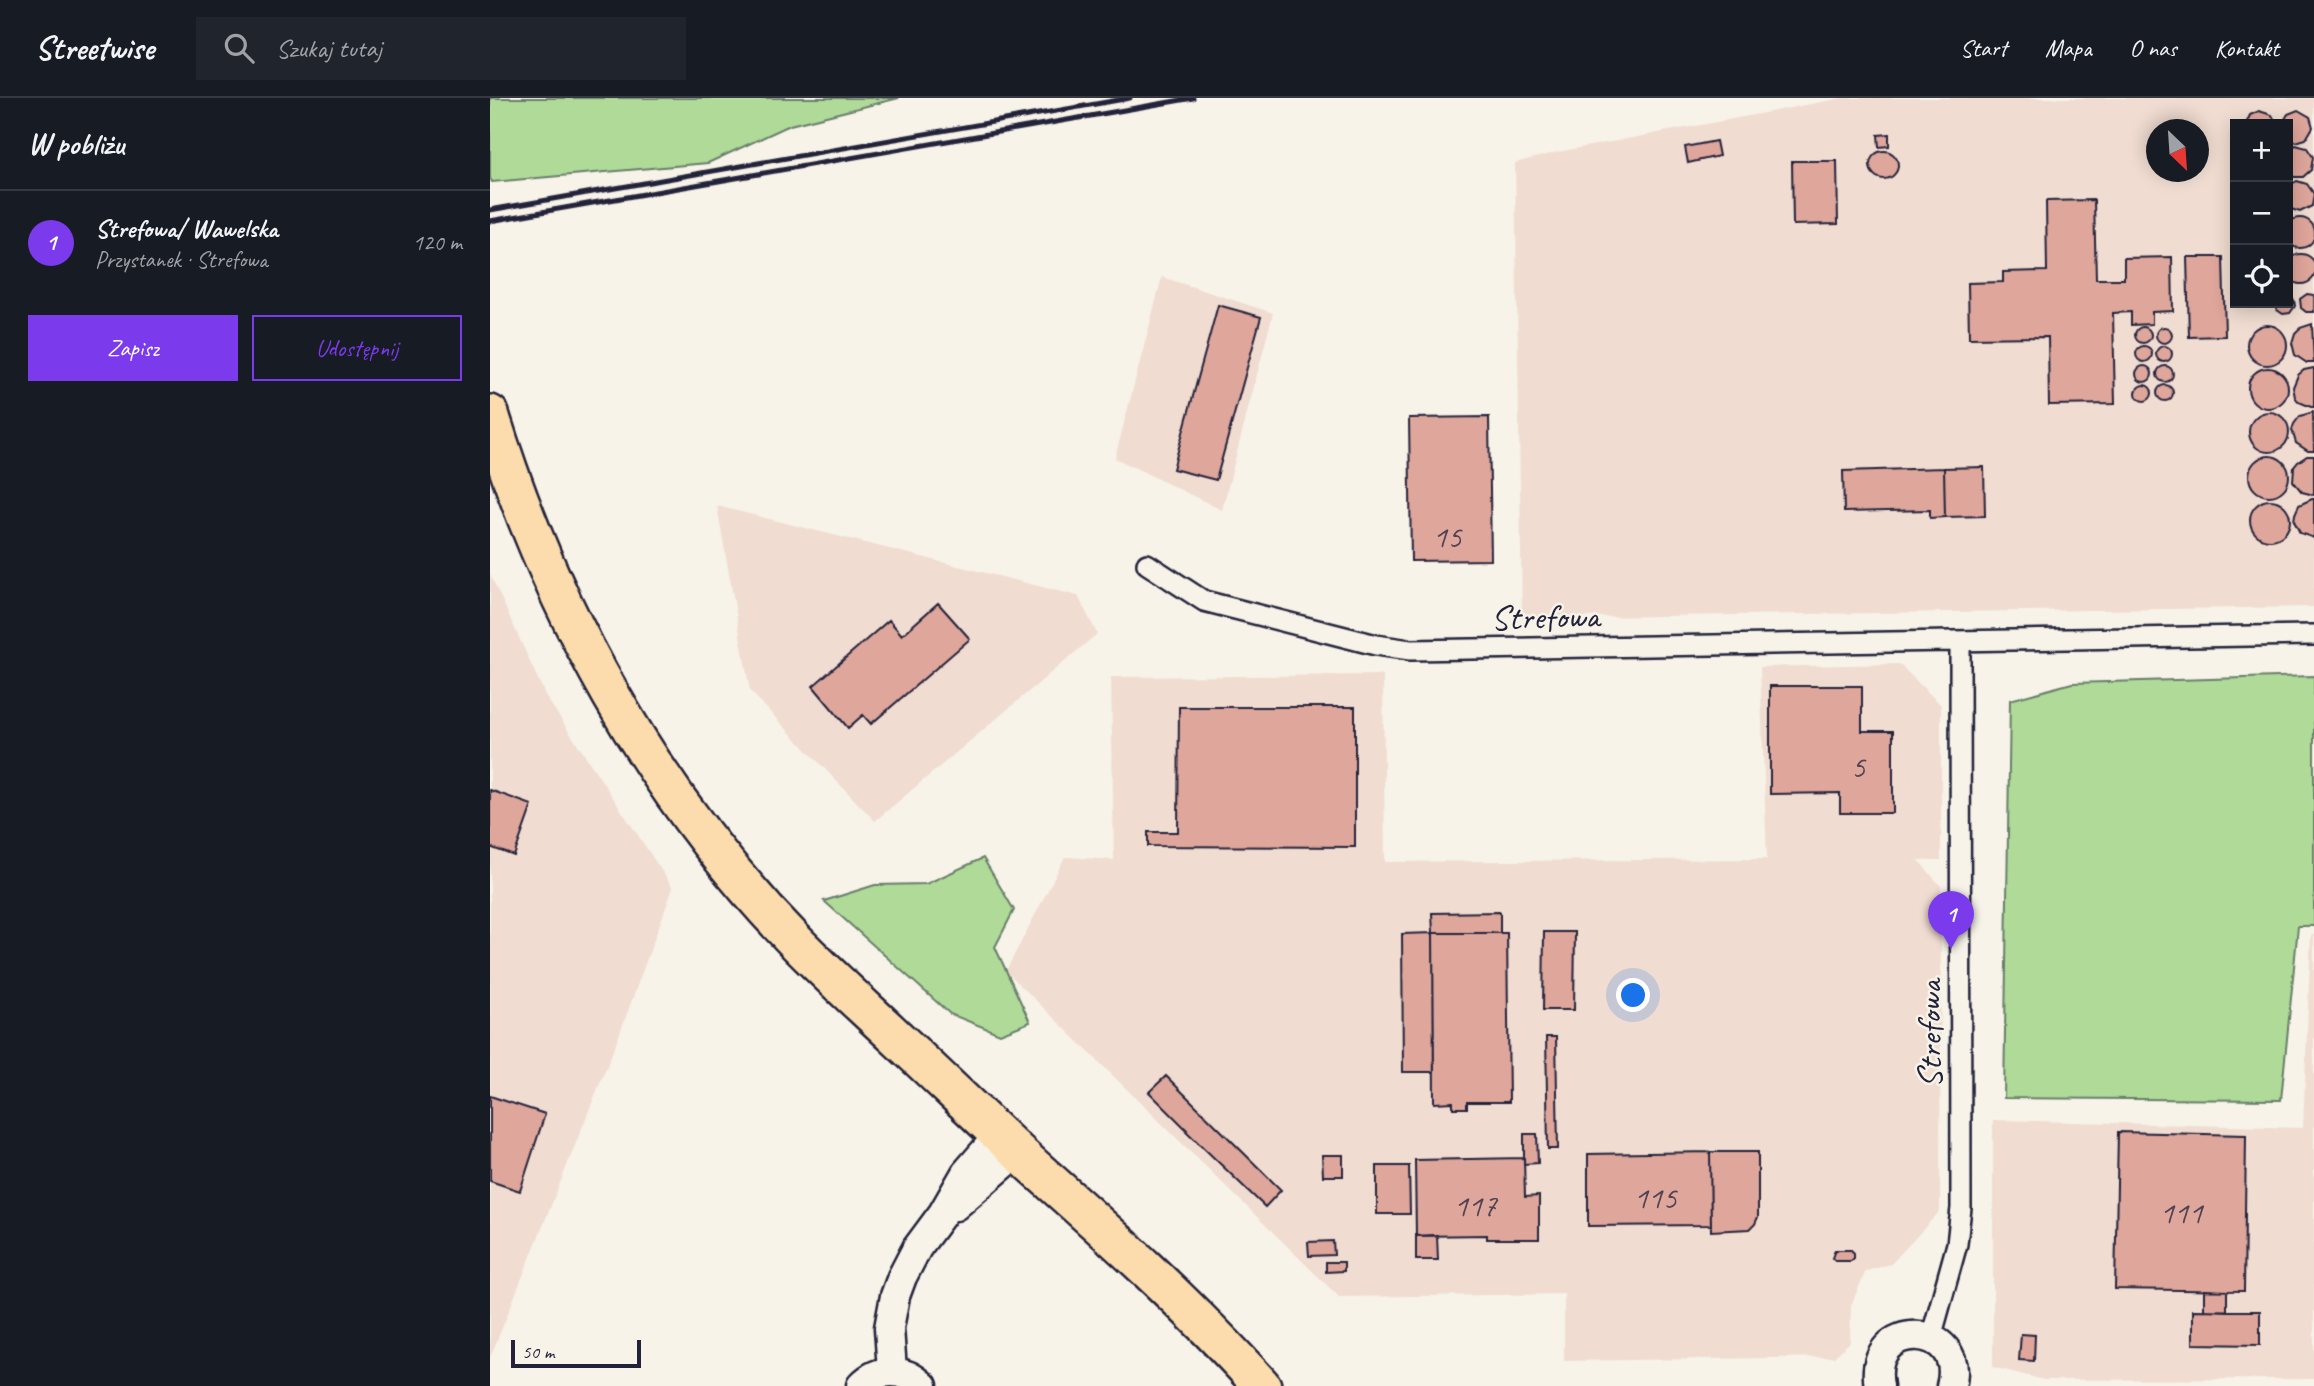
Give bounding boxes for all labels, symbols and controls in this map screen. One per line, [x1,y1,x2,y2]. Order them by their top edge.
search box [196,17,686,80]
text: Streetwise [35,27,154,69]
icon: search [220,29,258,67]
text: Szukaj tutaj [276,32,382,65]
text: Start [1960,33,2007,63]
text: Mapa [2045,33,2092,63]
text: O nas [2130,33,2177,63]
text: Kontakt [2215,33,2279,63]
north arrow [2146,119,2209,182]
map controls [2230,119,2293,308]
button: + [2230,119,2293,182]
text: W pobliżu [28,125,124,163]
button: − [2230,182,2293,245]
text: Strefowa/ Wawelska [95,212,278,245]
text: 1 [46,228,56,257]
text: 120 m [413,228,462,257]
text: Przystanek · Strefowa [95,245,267,274]
button: locate [2230,245,2293,308]
button: Zapisz [28,315,238,381]
button: Udostępnij [252,315,462,381]
house number: 15 [1433,516,1463,557]
street label: Strefowa [1490,594,1602,640]
house number: 5 [1851,746,1867,787]
pin: 1 [1928,891,1974,949]
street label: Strefowa [1907,977,1952,1088]
your location [1616,978,1650,1012]
house number: 115 [1633,1177,1678,1218]
house number: 117 [1453,1185,1498,1226]
house number: 111 [2159,1192,2204,1233]
scale bar [511,1337,640,1369]
text: 50 m [522,1340,554,1364]

